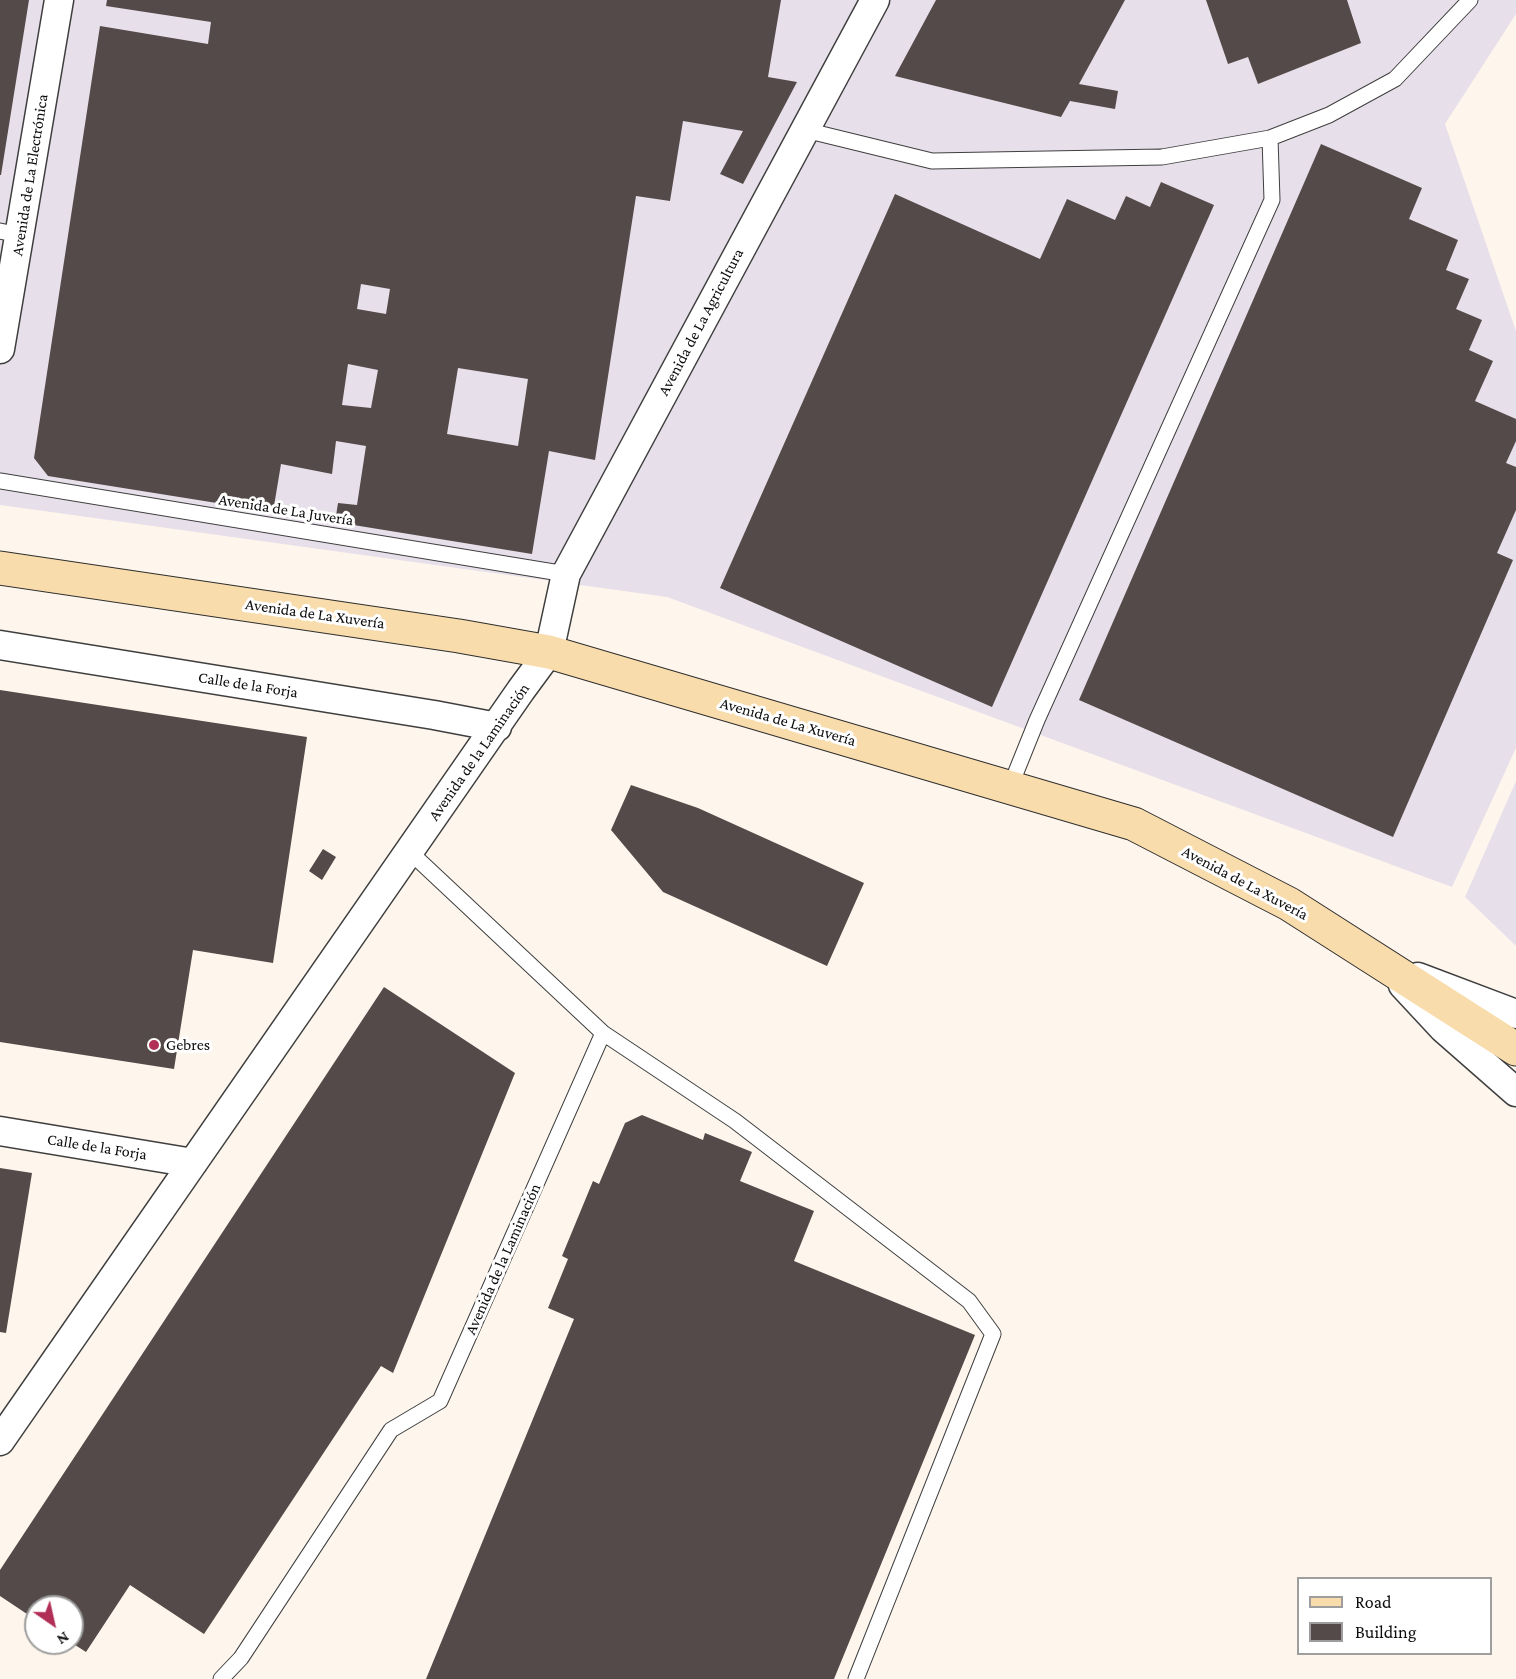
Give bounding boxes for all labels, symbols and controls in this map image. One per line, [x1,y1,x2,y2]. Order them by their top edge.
street label: Avenida de La Electrónica [8,93,52,257]
street label: Avenida de La Agricultura [654,245,748,399]
street label: Avenida de La Juvería [217,490,355,530]
street label: Avenida de La Xuvería [244,595,386,633]
street label: Calle de la Forja [197,668,299,702]
street label: Avenida de la Laminación [424,680,534,824]
street label: Avenida de La Xuvería [718,693,858,751]
street label: Avenida de La Xuvería [1179,842,1311,924]
place label: Gebres [166,1035,210,1055]
marker: Gebres [147,1038,161,1052]
street label: Calle de la Forja [46,1130,148,1164]
street label: Avenida de la Laminación [461,1180,545,1338]
legend [1297,1577,1492,1655]
text: Road [1355,1592,1392,1612]
north arrow [24,1595,84,1655]
text: Building [1355,1622,1416,1642]
text: N [54,1629,73,1649]

